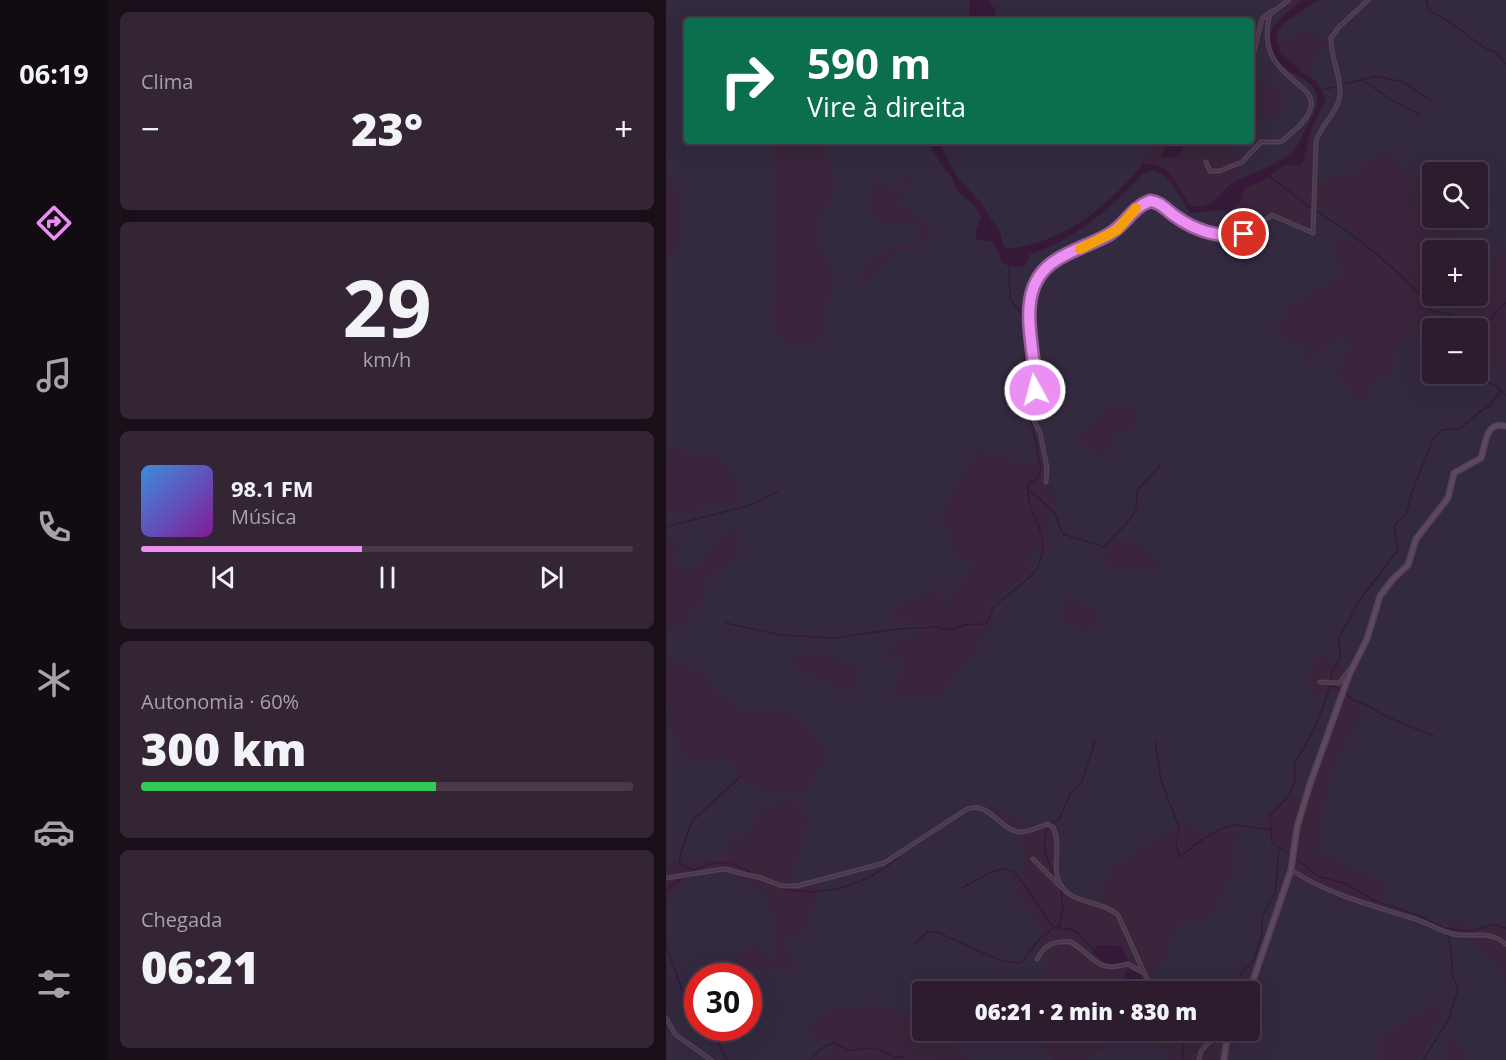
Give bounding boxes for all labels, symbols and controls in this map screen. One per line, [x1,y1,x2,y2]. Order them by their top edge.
text: 590 m [807,34,931,91]
icon: right [708,42,786,120]
text: 06:19 [19,55,89,92]
text: Clima [141,68,193,95]
text: Vire à direita [807,88,966,125]
text: 23° [351,98,423,159]
text: − [141,106,160,151]
text: + [614,106,633,151]
map controls [1422,162,1488,384]
button: search [1422,162,1488,228]
icon: directions [33,202,75,244]
pin [1218,208,1269,259]
icon: arrive [1227,217,1260,250]
button: + [1422,240,1488,306]
text: 29 [342,254,432,360]
button: − [1422,318,1488,384]
text: km/h [363,346,411,373]
icon: music [33,354,75,396]
position arrow [1003,358,1067,422]
text: 98.1 FM [231,473,314,503]
text: Música [231,503,297,530]
icon: phone [33,506,75,548]
icon: previous [207,561,240,594]
icon: pause [371,561,404,594]
icon: next [535,561,568,594]
icon: climate [33,659,75,701]
text: Autonomia · 60% [141,688,299,715]
text: 300 km [141,718,306,779]
icon: car [33,811,75,853]
text: Chegada [141,906,222,933]
text: 06:21 [141,936,259,997]
icon: filters [33,963,75,1005]
speed limit sign: 30 [684,963,762,1041]
text: 06:21 · 2 min · 830 m [975,996,1197,1026]

